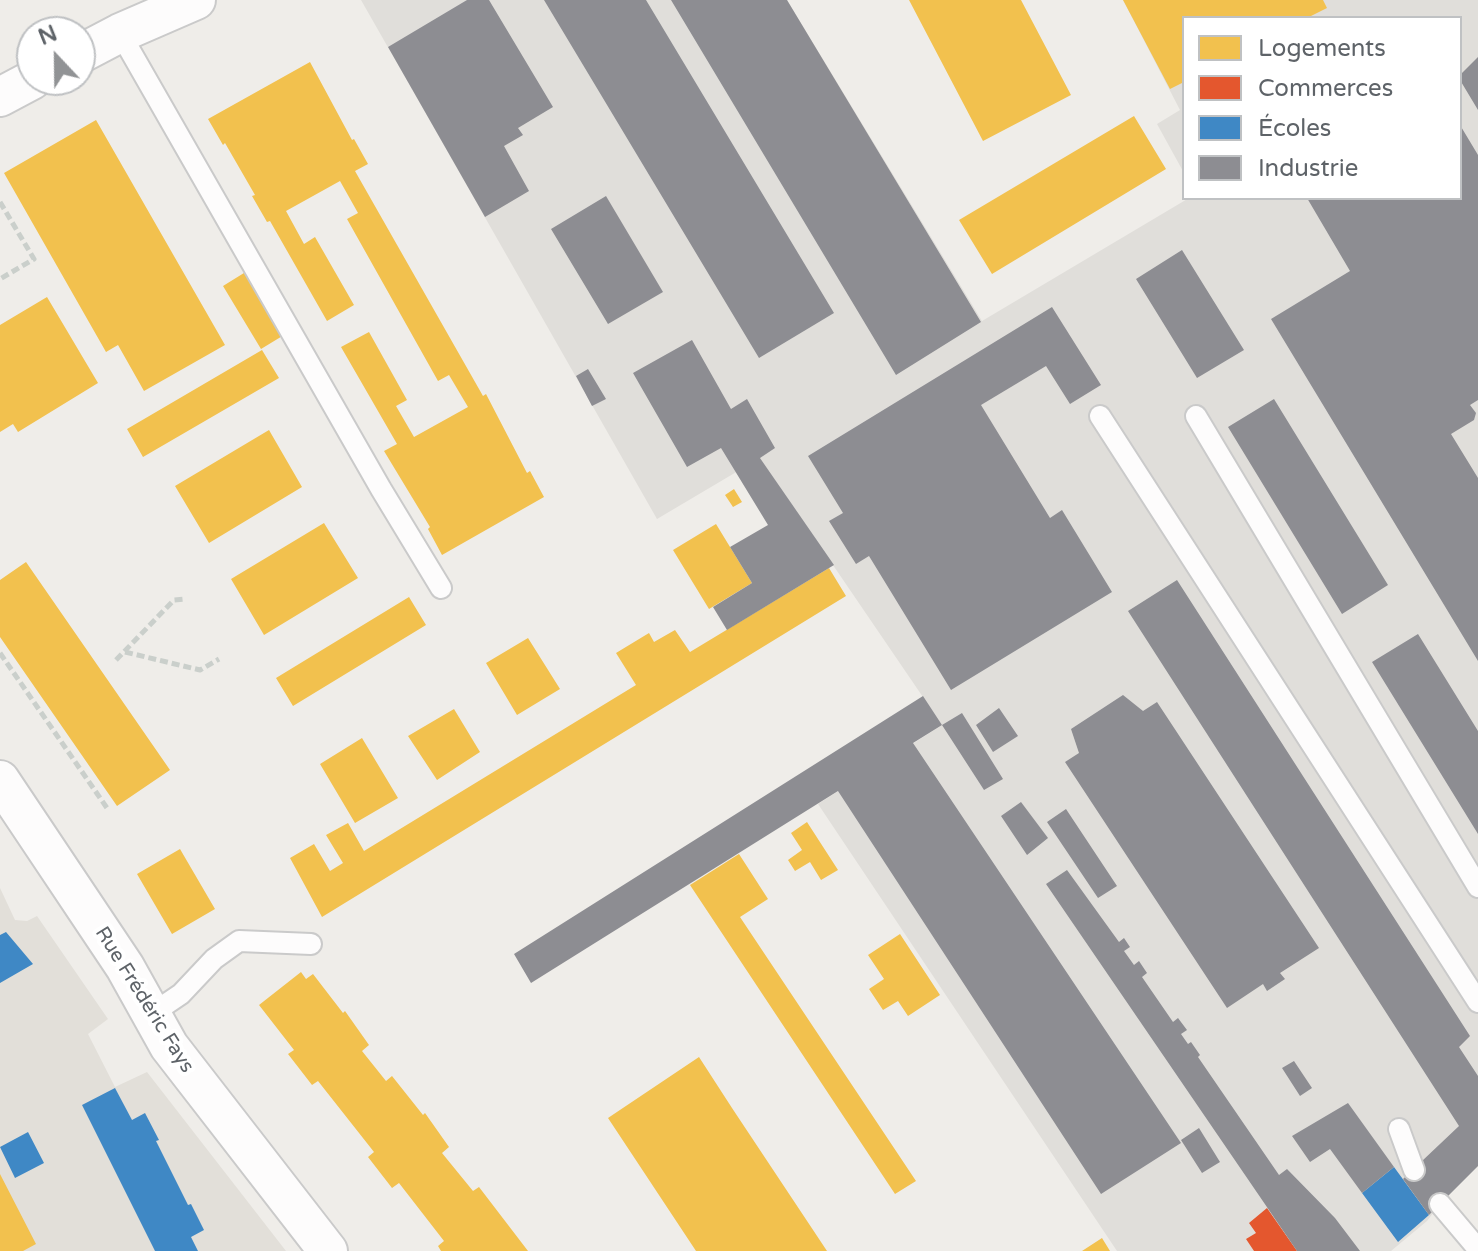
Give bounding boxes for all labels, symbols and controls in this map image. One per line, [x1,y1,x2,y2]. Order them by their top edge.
north arrow [16,16,96,96]
legend [1182,16,1462,200]
text: N [35,20,61,51]
text: Logements [1258,34,1386,63]
text: Commerces [1258,74,1393,103]
text: Écoles [1258,114,1331,143]
text: Industrie [1258,154,1358,183]
street label: Rue Frédéric Fays [89,923,199,1077]

